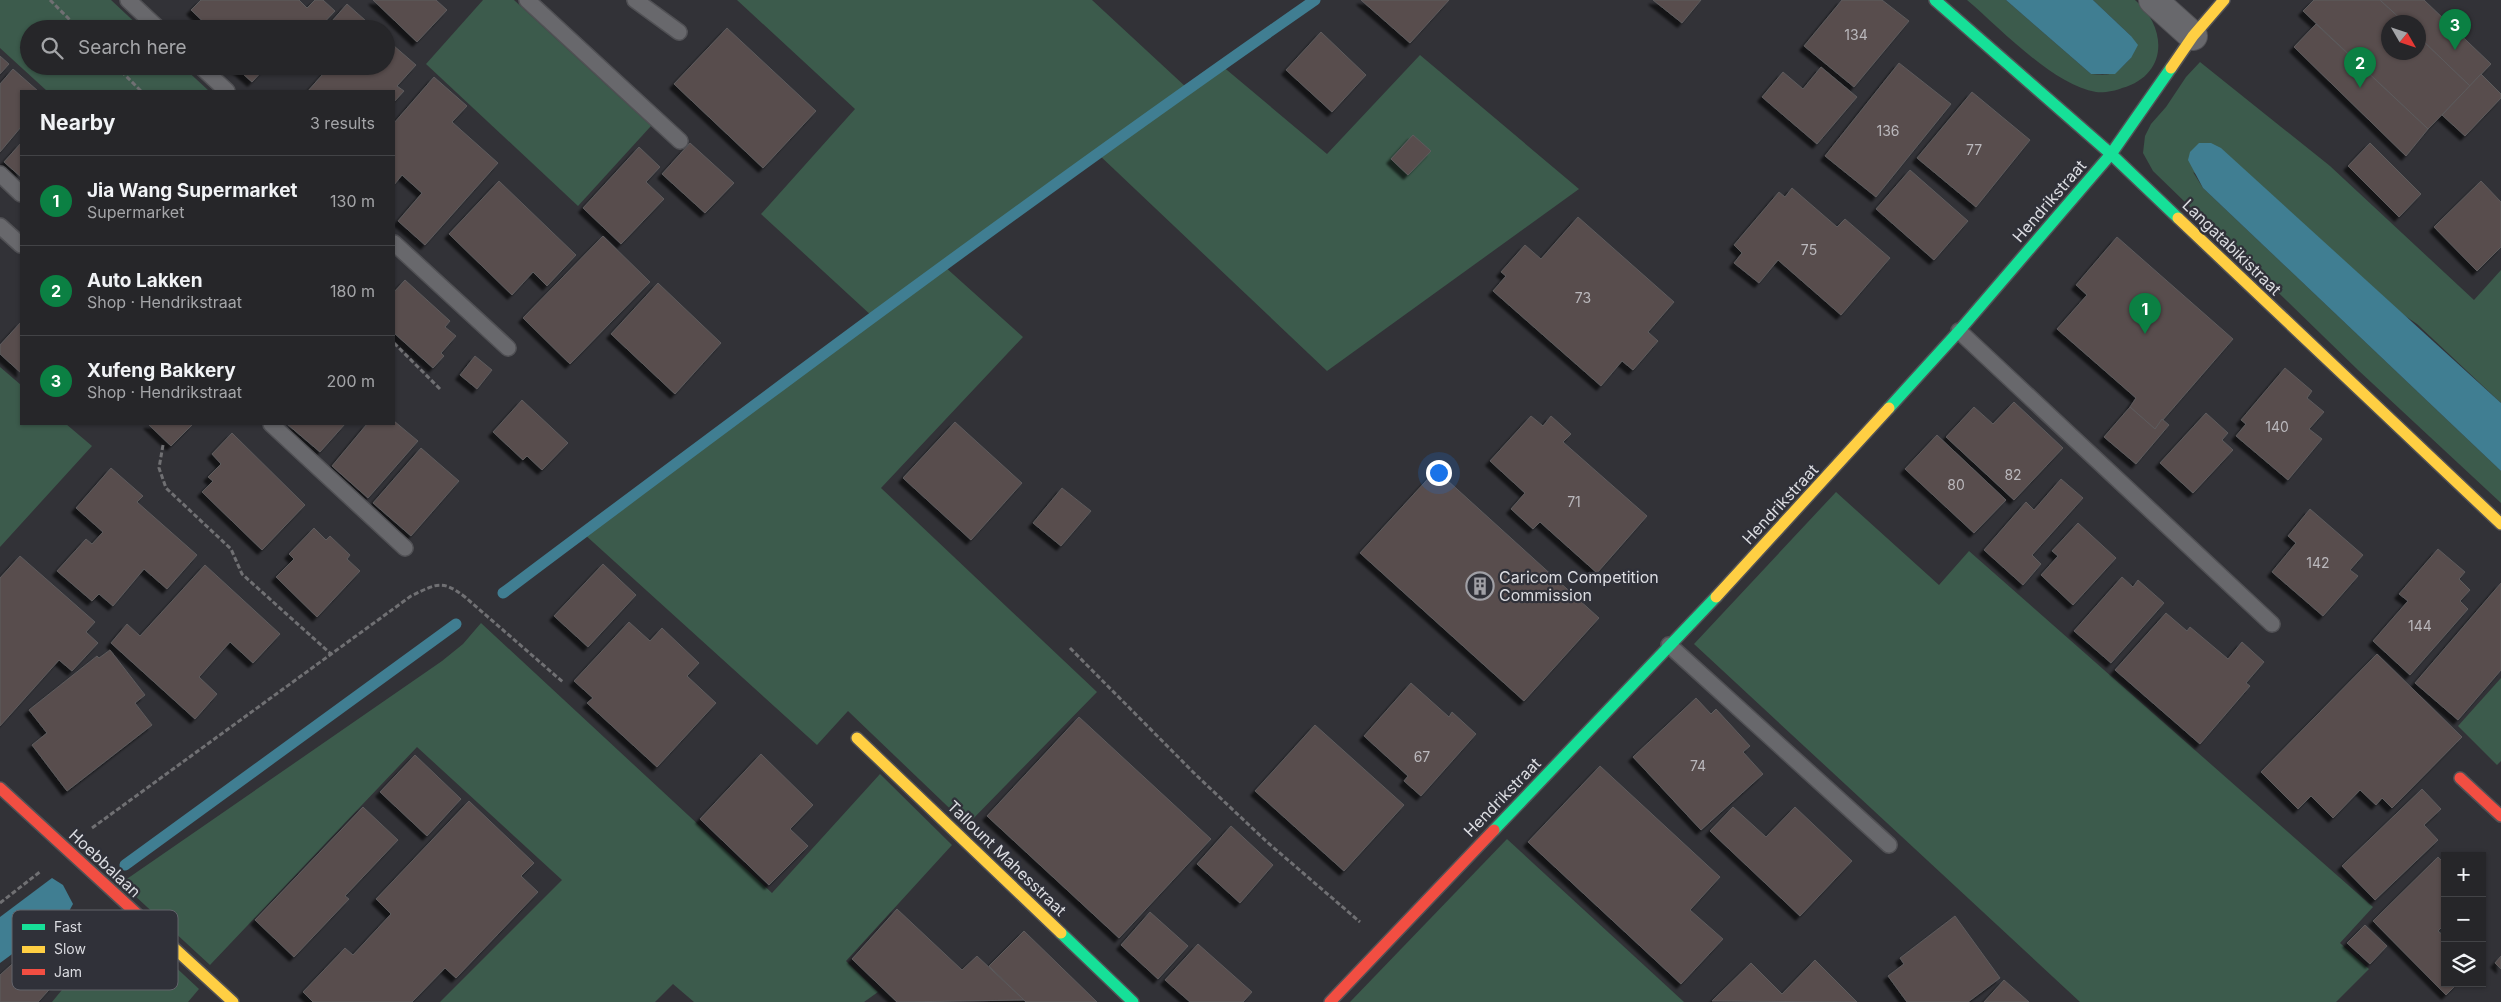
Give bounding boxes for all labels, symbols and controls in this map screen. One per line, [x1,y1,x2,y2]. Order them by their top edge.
pin: 3 [2439,9,2471,50]
north arrow [2381,15,2426,60]
search box [20,20,395,75]
house number: 134 [1844,26,1868,43]
icon: search [38,34,66,62]
text: Search here [78,36,187,59]
pin: 2 [2344,47,2376,88]
text: Nearby [40,110,115,135]
text: 3 results [310,113,375,133]
house number: 136 [1876,122,1900,139]
house number: 77 [1966,141,1982,158]
street label: Hendrikstraat [2008,156,2090,246]
text: Jia Wang Supermarket [87,179,297,202]
text: 1 [53,191,59,211]
text: 130 m [330,191,375,211]
street label: Langatabikistraat [2178,195,2286,299]
text: Supermarket [87,202,184,222]
house number: 75 [1801,241,1817,258]
text: Auto Lakken [87,269,202,292]
text: 2 [51,281,61,301]
text: 180 m [330,281,375,301]
house number: 73 [1575,289,1591,306]
text: Shop · Hendrikstraat [87,292,242,312]
pin: 1 [2129,293,2161,334]
text: Xufeng Bakkery [87,359,236,382]
text: 3 [51,371,61,391]
text: 200 m [327,371,375,391]
text: Shop · Hendrikstraat [87,382,242,402]
house number: 140 [2265,418,2289,435]
your location [1426,460,1452,486]
street label: Hendrikstraat [1738,460,1822,548]
house number: 82 [2004,466,2022,483]
house number: 80 [1947,476,1965,493]
house number: 71 [1567,493,1581,510]
house number: 142 [2306,554,2330,571]
place label: Caricom Competition Commission [1499,567,1659,605]
building icon: Caricom Competition Commission [1465,571,1495,601]
house number: 144 [2408,617,2432,634]
house number: 67 [1414,748,1430,765]
street label: Hendrikstraat [1459,753,1545,841]
house number: 74 [1690,757,1706,774]
street label: Tallount Mahesstraat [943,796,1071,920]
street label: Hoebbalaan [65,825,145,901]
map controls [2441,852,2486,987]
button: + [2441,852,2486,897]
button: − [2441,897,2486,942]
legend [12,910,178,990]
text: Fast [54,918,82,935]
text: Slow [54,940,86,957]
button: layers [2441,942,2486,987]
text: Jam [54,963,82,980]

